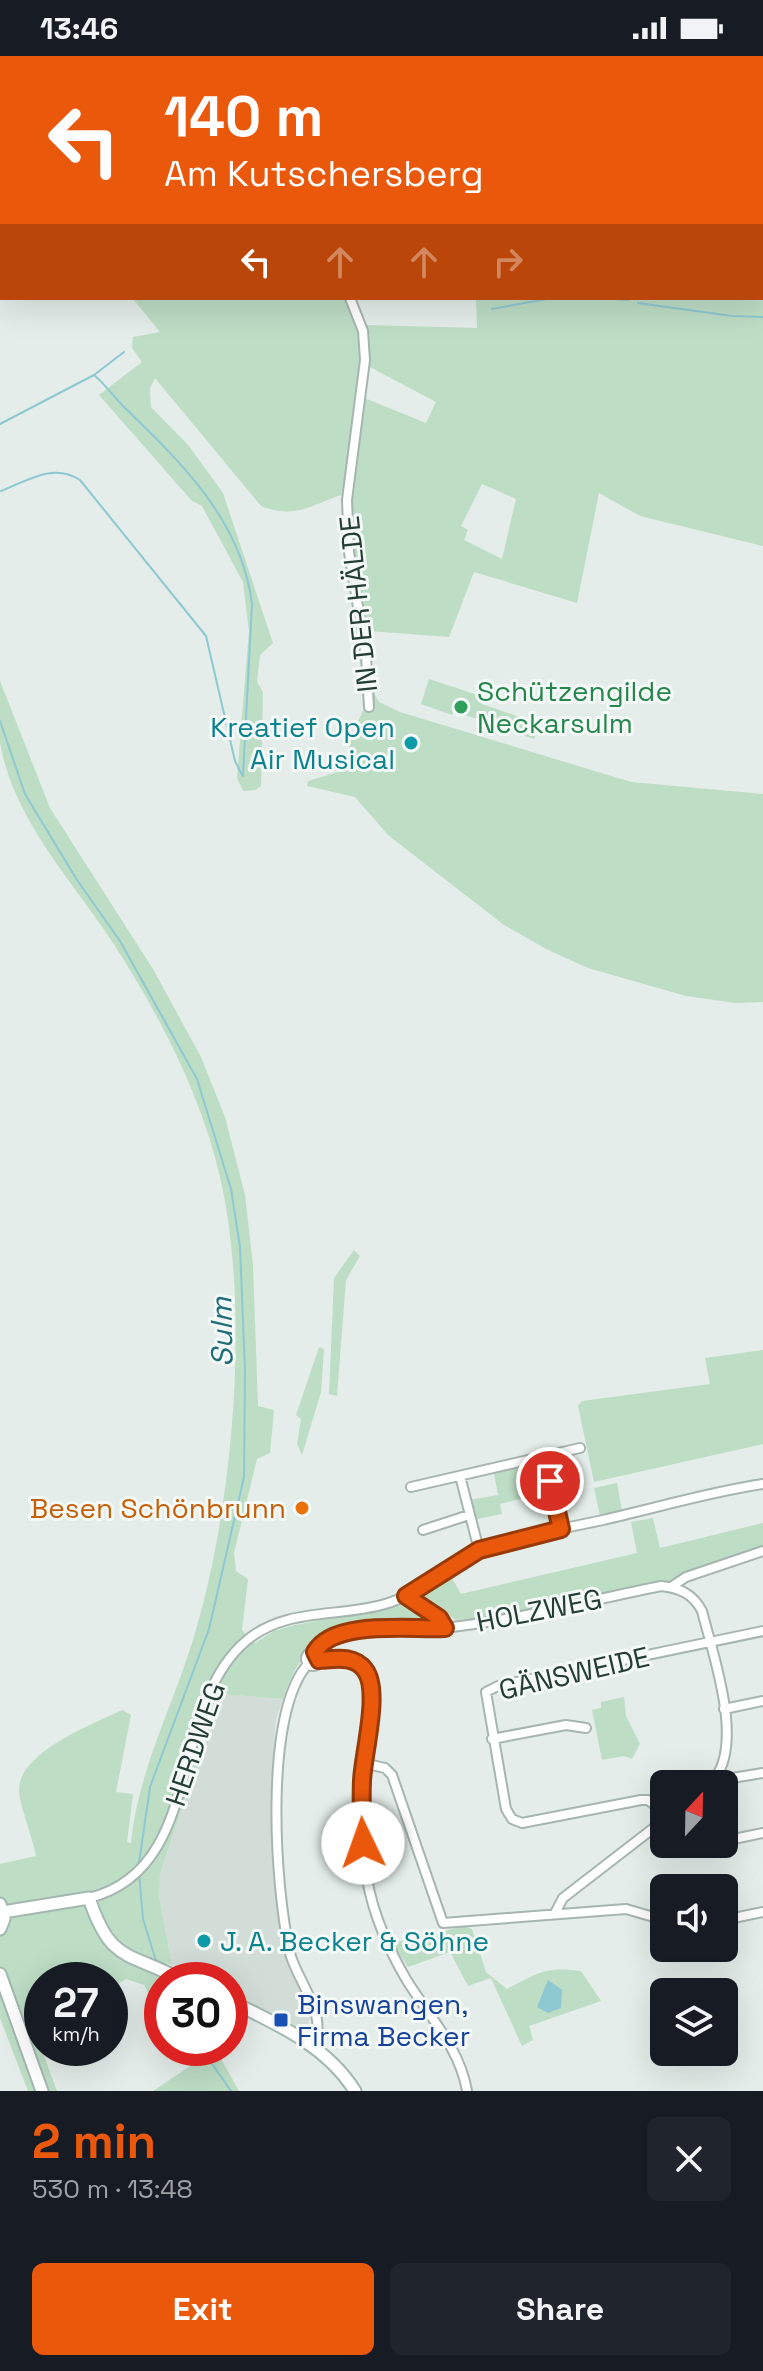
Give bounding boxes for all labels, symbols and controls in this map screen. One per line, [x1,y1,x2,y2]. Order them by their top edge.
text: 13:46 [40,9,118,48]
text: 140 m [164,81,323,152]
icon: left [32,88,136,192]
text: Am Kutschersberg [164,151,484,197]
icon: left [234,240,278,284]
icon: ahead [318,240,362,284]
icon: ahead [402,240,446,284]
icon: right [486,240,530,284]
street label: IN DER HÄLDE [331,514,385,694]
place label: Schützengilde Neckarsulm [477,673,672,741]
marker: Schützengilde Neckarsulm [452,698,470,716]
place label: Kreatief Open Air Musical [210,709,395,777]
marker: Kreatief Open Air Musical [402,734,420,752]
water label: Sulm [201,1296,242,1367]
pin [516,1447,584,1515]
icon: arrive [528,1459,572,1503]
place label: Besen Schönbrunn [30,1490,286,1526]
marker: Besen Schönbrunn [293,1499,311,1517]
street label: HOLZWEG [473,1580,605,1640]
street label: GÄNSWEIDE [495,1638,653,1708]
street label: HERDWEG [157,1677,233,1811]
north arrow [650,1770,738,1858]
map controls [650,1770,738,2066]
position arrow [321,1801,405,1885]
button: sound [650,1874,738,1962]
place label: J. A. Becker & Söhne [220,1923,489,1959]
marker: J. A. Becker & Söhne [195,1932,213,1950]
speed limit sign: 30 [144,1962,248,2066]
text: 27 [53,1978,99,2029]
button: layers [650,1978,738,2066]
place label: Binswangen, Firma Becker [297,1986,470,2054]
marker: Binswangen, Firma Becker [272,2011,290,2029]
text: km/h [52,2021,100,2047]
text: 2 min [32,2111,156,2172]
button: close [647,2117,731,2201]
text: 530 m · 13:48 [32,2172,193,2206]
button: Exit [32,2263,374,2355]
button: Share [390,2263,731,2355]

